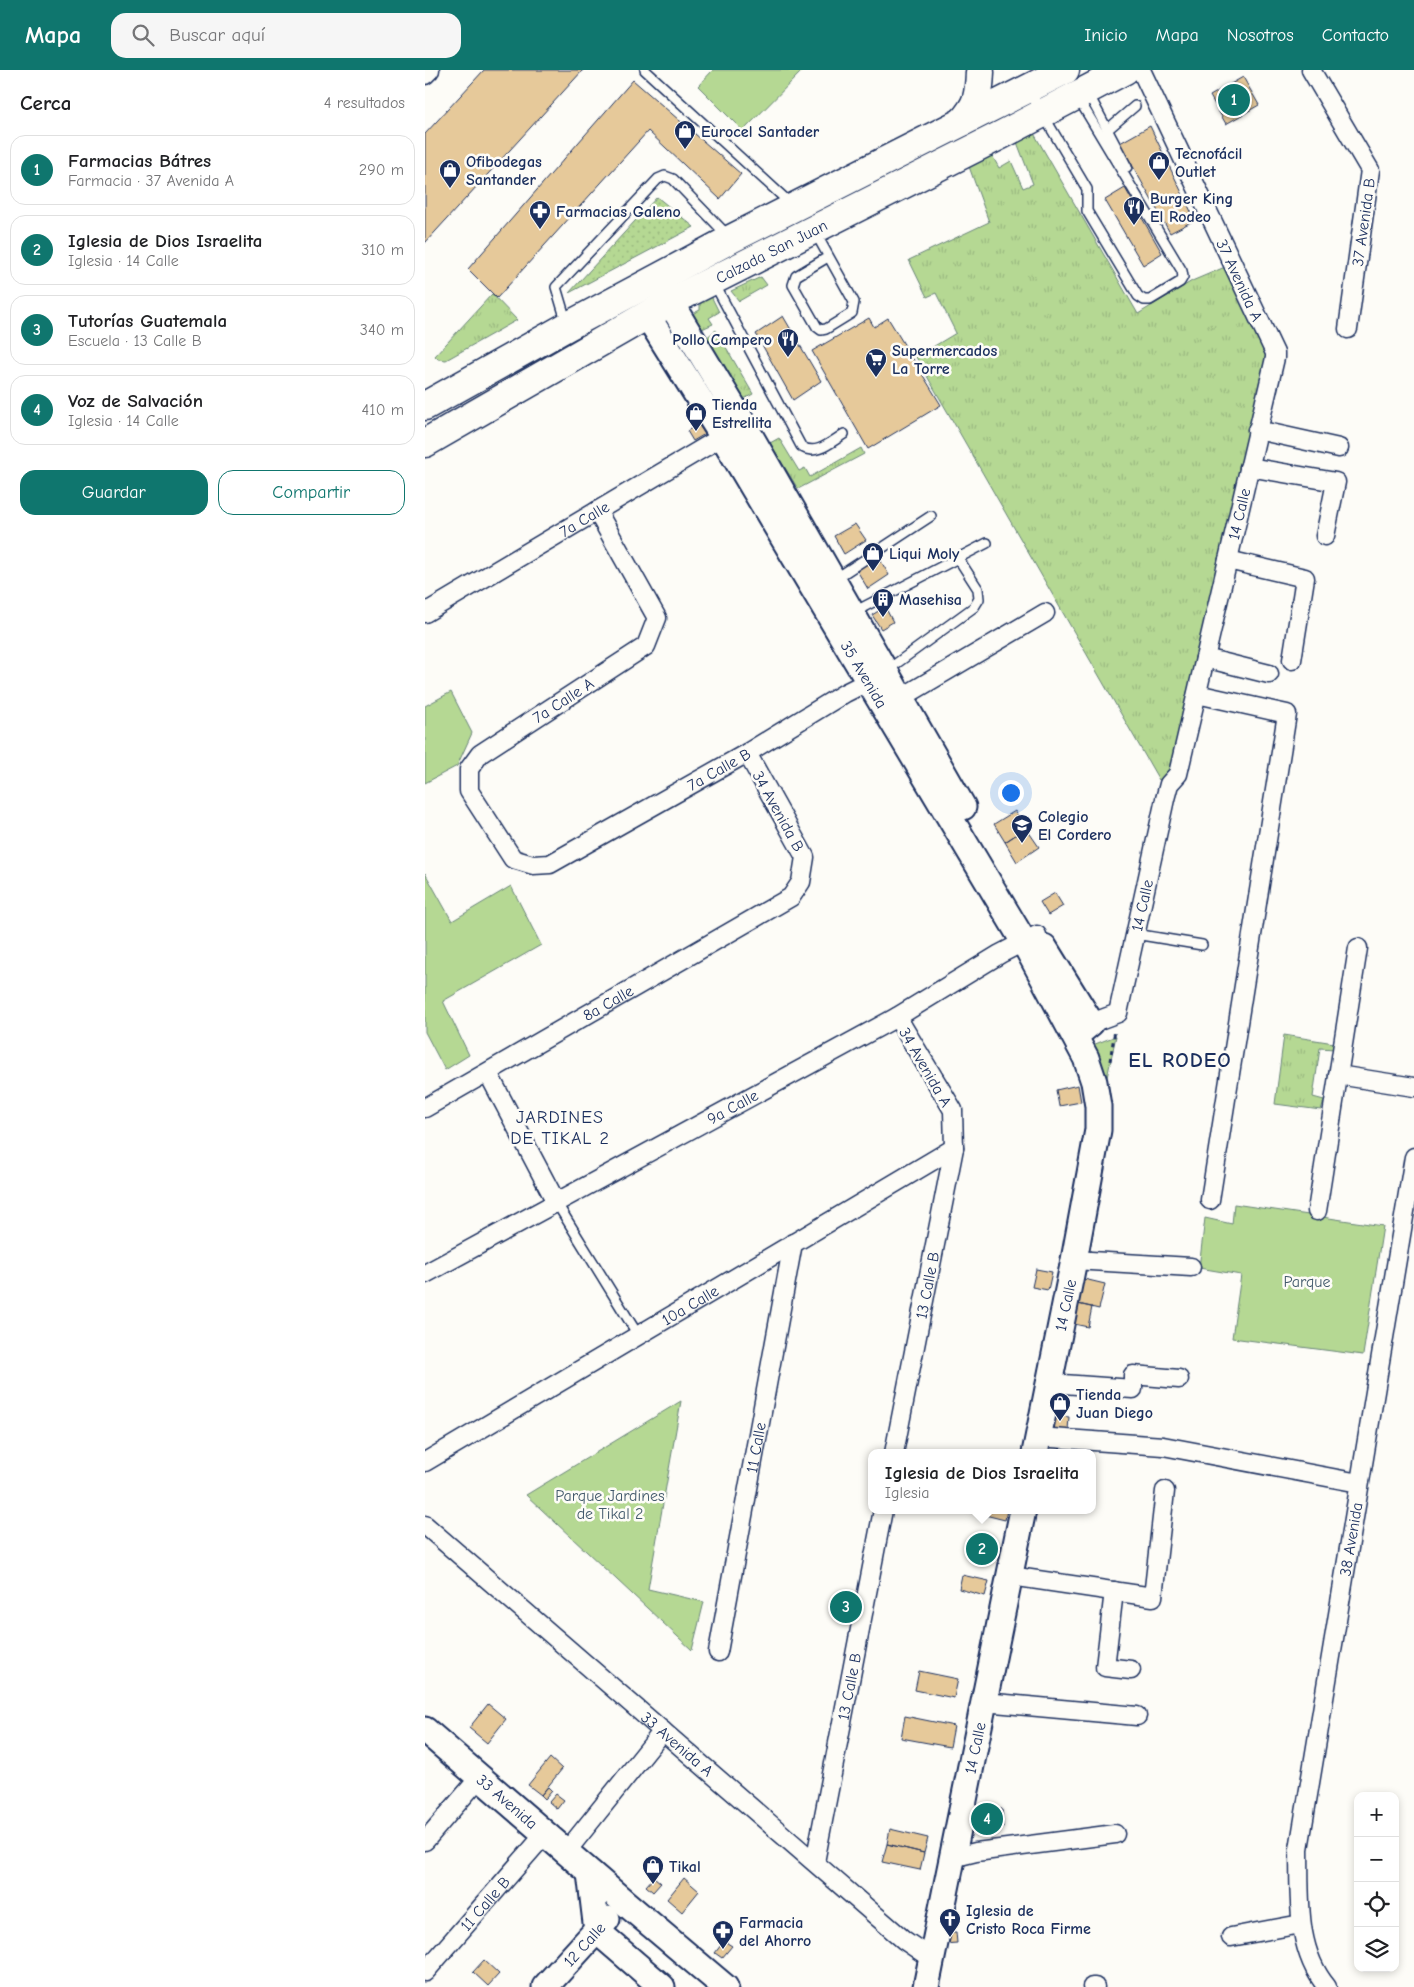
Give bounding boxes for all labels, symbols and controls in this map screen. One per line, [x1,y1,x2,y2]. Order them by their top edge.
search box [111,13,461,58]
text: Mapa [25,21,81,49]
icon: search [129,21,157,49]
text: Buscar aquí [169,24,265,46]
text: Inicio [1084,25,1128,46]
text: Mapa [1156,25,1199,46]
text: Nosotros [1227,25,1294,46]
text: Contacto [1322,25,1389,46]
pin: 1 [1218,81,1250,119]
text: Cerca [20,91,71,115]
text: 4 resultados [324,94,405,112]
shop icon: Eurocel Santader [673,119,697,150]
place label: Eurocel Santader [701,123,820,141]
place label: Tecnofácil Outlet [1175,145,1242,181]
text: Farmacias Bátres [68,150,211,172]
shop icon: Tecnofácil Outlet [1147,150,1171,181]
place label: Ofibodegas Santander [466,153,542,189]
shop icon: Ofibodegas Santander [438,158,462,189]
text: 1 [34,161,40,179]
text: 290 m [359,161,404,179]
text: Farmacia · 37 Avenida A [68,172,234,190]
street label: 37 Avenida B [1349,177,1379,268]
place label: Burger King El Rodeo [1150,190,1233,226]
restaurant icon: Burger King El Rodeo [1122,195,1146,226]
pharmacy icon: Farmacias Galeno [528,199,552,230]
place label: Farmacias Galeno [556,203,681,221]
street label: Calzada San Juan [713,216,830,287]
text: Iglesia de Dios Israelita [68,230,263,252]
street label: 37 Avenida A [1212,236,1266,324]
text: 2 [33,241,41,259]
text: 310 m [361,241,404,259]
text: Iglesia · 14 Calle [68,252,179,270]
text: Tutorías Guatemala [68,310,227,332]
text: 3 [33,321,41,339]
text: 340 m [360,321,404,339]
restaurant icon: Pollo Campero [776,327,800,358]
place label: Pollo Campero [672,331,772,349]
text: Escuela · 13 Calle B [68,332,202,350]
place label: Supermercados La Torre [892,342,997,378]
supermarket icon: Supermercados La Torre [864,347,888,378]
text: Voz de Salvación [68,390,203,412]
place label: Tienda Estrellita [712,396,772,432]
text: 4 [33,401,41,419]
text: 410 m [362,401,404,419]
shop icon: Tienda Estrellita [684,401,708,432]
text: Iglesia · 14 Calle [68,412,179,430]
button: Guardar [20,470,208,515]
button: Compartir [218,470,405,515]
street label: 14 Calle [1225,486,1254,542]
street label: 7a Calle [557,498,613,541]
shop icon: Liqui Moly [861,541,885,572]
place label: Liqui Moly [889,545,960,563]
building icon: Masehisa [871,587,895,618]
place label: Masehisa [899,591,962,609]
street label: 35 Avenida [837,638,891,712]
street label: 7a Calle A [530,675,597,727]
street label: 7a Calle B [684,745,754,795]
street label: 34 Avenida B [749,768,808,855]
your location [998,780,1024,806]
place label: Colegio El Cordero [1038,808,1112,844]
school or university icon: Colegio El Cordero [1010,813,1034,844]
street label: 14 Calle [1128,878,1157,933]
street label: 8a Calle [580,982,637,1025]
street label: 34 Avenida A [895,1025,955,1110]
district label: EL RODEO [1128,1048,1232,1072]
street label: 9a Calle [704,1086,761,1129]
district label: JARDINES DE TIKAL 2 [510,1107,610,1149]
street label: 13 Calle B [913,1250,943,1321]
park label: Parque [1283,1273,1331,1291]
street label: 14 Calle [1052,1278,1080,1333]
street label: 10a Calle [659,1282,722,1329]
place label: Tienda Juan Diego [1076,1386,1153,1422]
shop icon: Tienda Juan Diego [1048,1391,1072,1422]
street label: 11 Calle [743,1421,770,1474]
popup [868,1449,1096,1514]
text: Iglesia de Dios Israelita [885,1462,1079,1484]
text: Iglesia [885,1484,930,1502]
park label: Parque Jardines de Tikal 2 [555,1487,665,1523]
street label: 38 Avenida [1336,1501,1366,1578]
pin: 2 [966,1530,998,1568]
pin: 3 [830,1588,862,1626]
street label: 13 Calle B [835,1651,865,1722]
street label: 33 Avenida A [637,1708,716,1780]
street label: 14 Calle [962,1721,990,1776]
street label: 33 Avenida [473,1771,541,1833]
map controls [1354,1792,1399,1972]
button: + [1354,1792,1399,1837]
pin: 4 [971,1800,1003,1838]
button: − [1354,1837,1399,1882]
shop icon: Tikal [641,1854,665,1885]
place label: Tikal [669,1858,701,1876]
street label: 11 Calle B [457,1873,514,1935]
button: locate [1354,1882,1399,1927]
place label: Iglesia de Cristo Roca Firme [966,1902,1091,1938]
church icon: Iglesia de Cristo Roca Firme [938,1907,962,1938]
place label: Farmacia del Ahorro [739,1914,811,1950]
street label: 12 Calle [560,1919,609,1971]
pharmacy icon: Farmacia del Ahorro [711,1919,735,1950]
button: layers [1354,1927,1399,1972]

